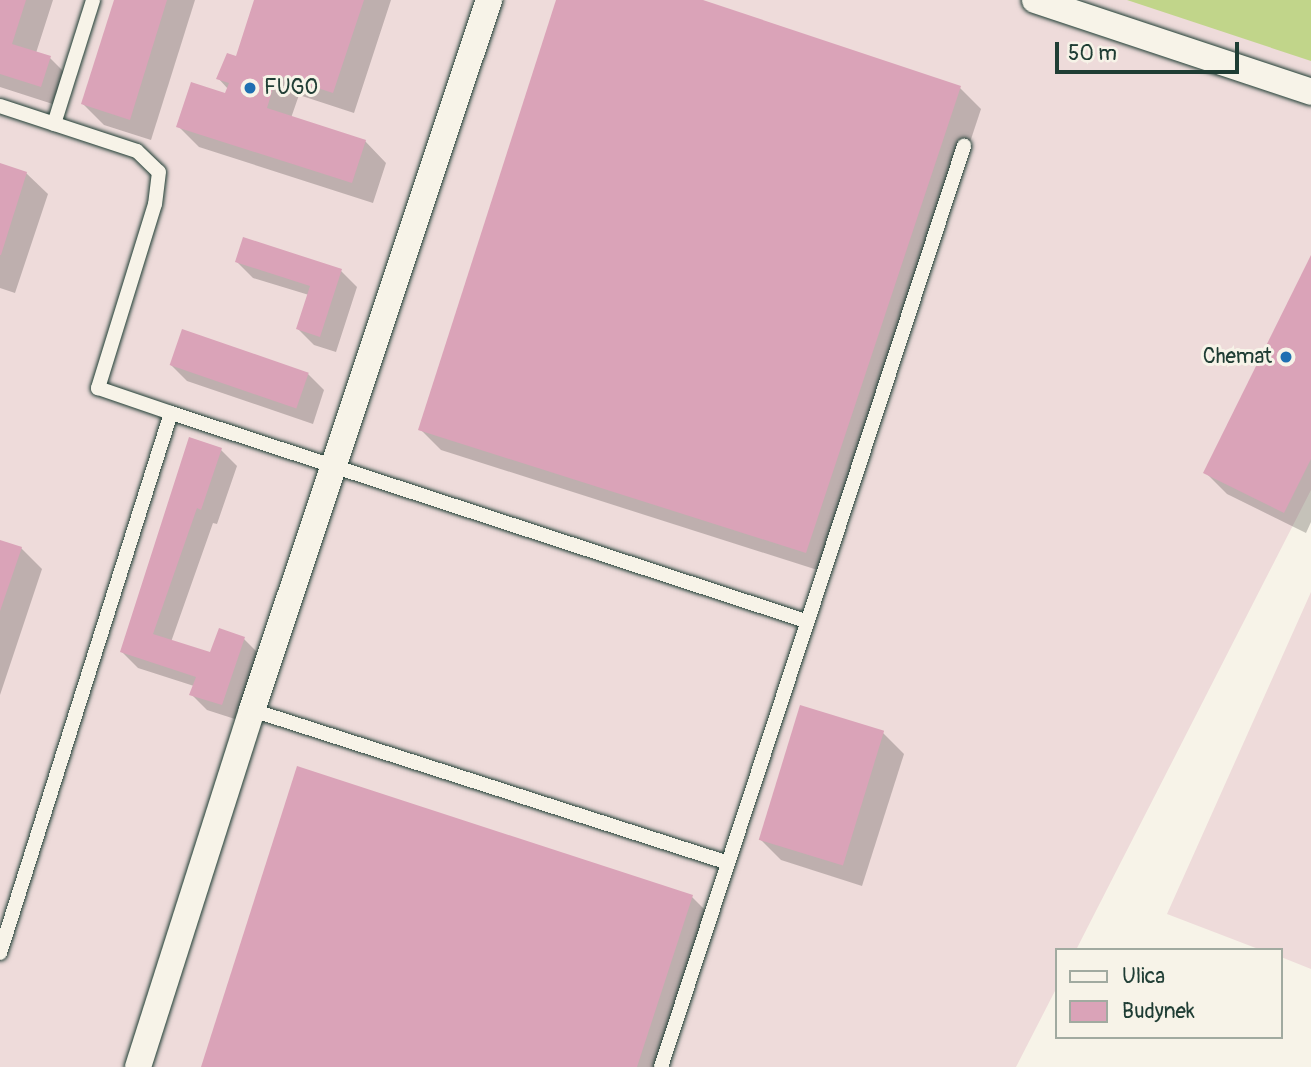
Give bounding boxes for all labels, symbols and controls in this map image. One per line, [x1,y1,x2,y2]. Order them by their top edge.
scale bar [1059,28,1243,72]
text: 50 m [1068,40,1117,67]
place label: FUGO [264,75,318,101]
marker: FUGO [242,80,258,96]
place label: Chemat [1203,344,1272,370]
marker: Chemat [1278,349,1294,365]
legend [1056,948,1283,1039]
text: Ulica [1122,963,1165,990]
text: Budynek [1122,998,1195,1025]

